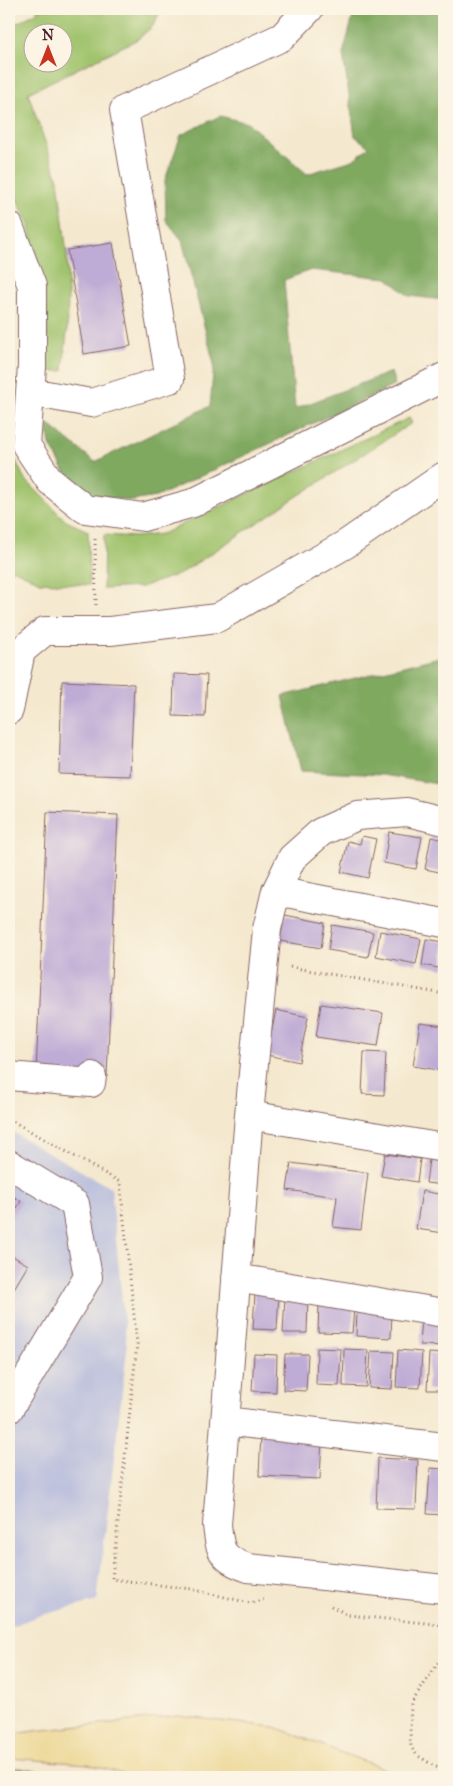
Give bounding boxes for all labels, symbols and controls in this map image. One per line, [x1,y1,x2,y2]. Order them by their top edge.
north arrow [22,22,72,72]
text: N [42,27,54,44]

